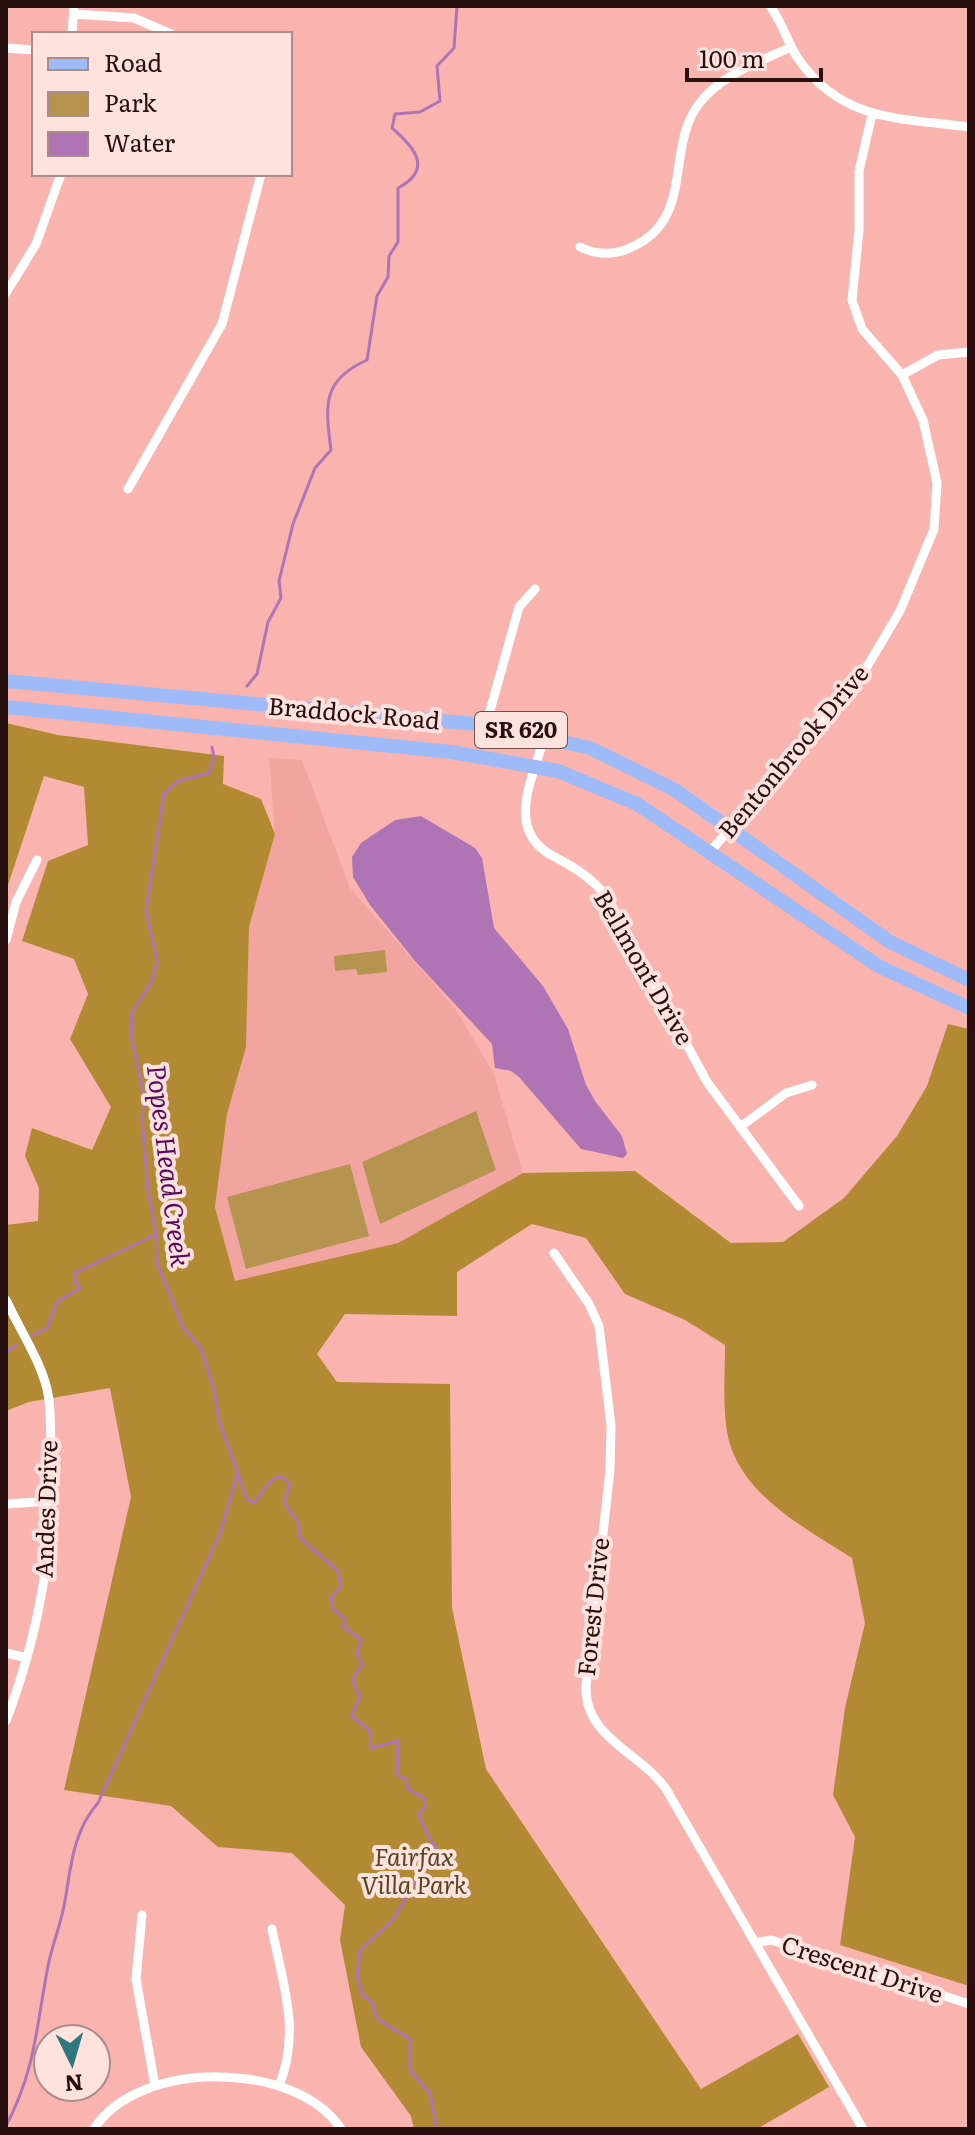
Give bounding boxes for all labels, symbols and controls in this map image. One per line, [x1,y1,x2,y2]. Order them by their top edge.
legend [32,32,292,176]
scale bar [687,32,821,82]
text: 100 m [699,40,765,75]
text: Road [104,44,163,79]
text: Park [104,84,157,119]
text: Water [104,124,176,159]
street label: Bentonbrook Drive [709,656,875,845]
street label: Braddock Road [267,687,442,736]
road number: SR 620 [475,712,567,748]
street label: Bellmont Drive [587,883,704,1051]
water label: Popes Head Creek [139,1062,202,1270]
street label: Andes Drive [25,1439,64,1579]
street label: Forest Drive [567,1536,616,1678]
park label: Fairfax Villa Park [361,1838,468,1901]
street label: Crescent Drive [778,1925,948,2010]
north arrow [32,2023,112,2103]
text: N [63,2067,85,2102]

